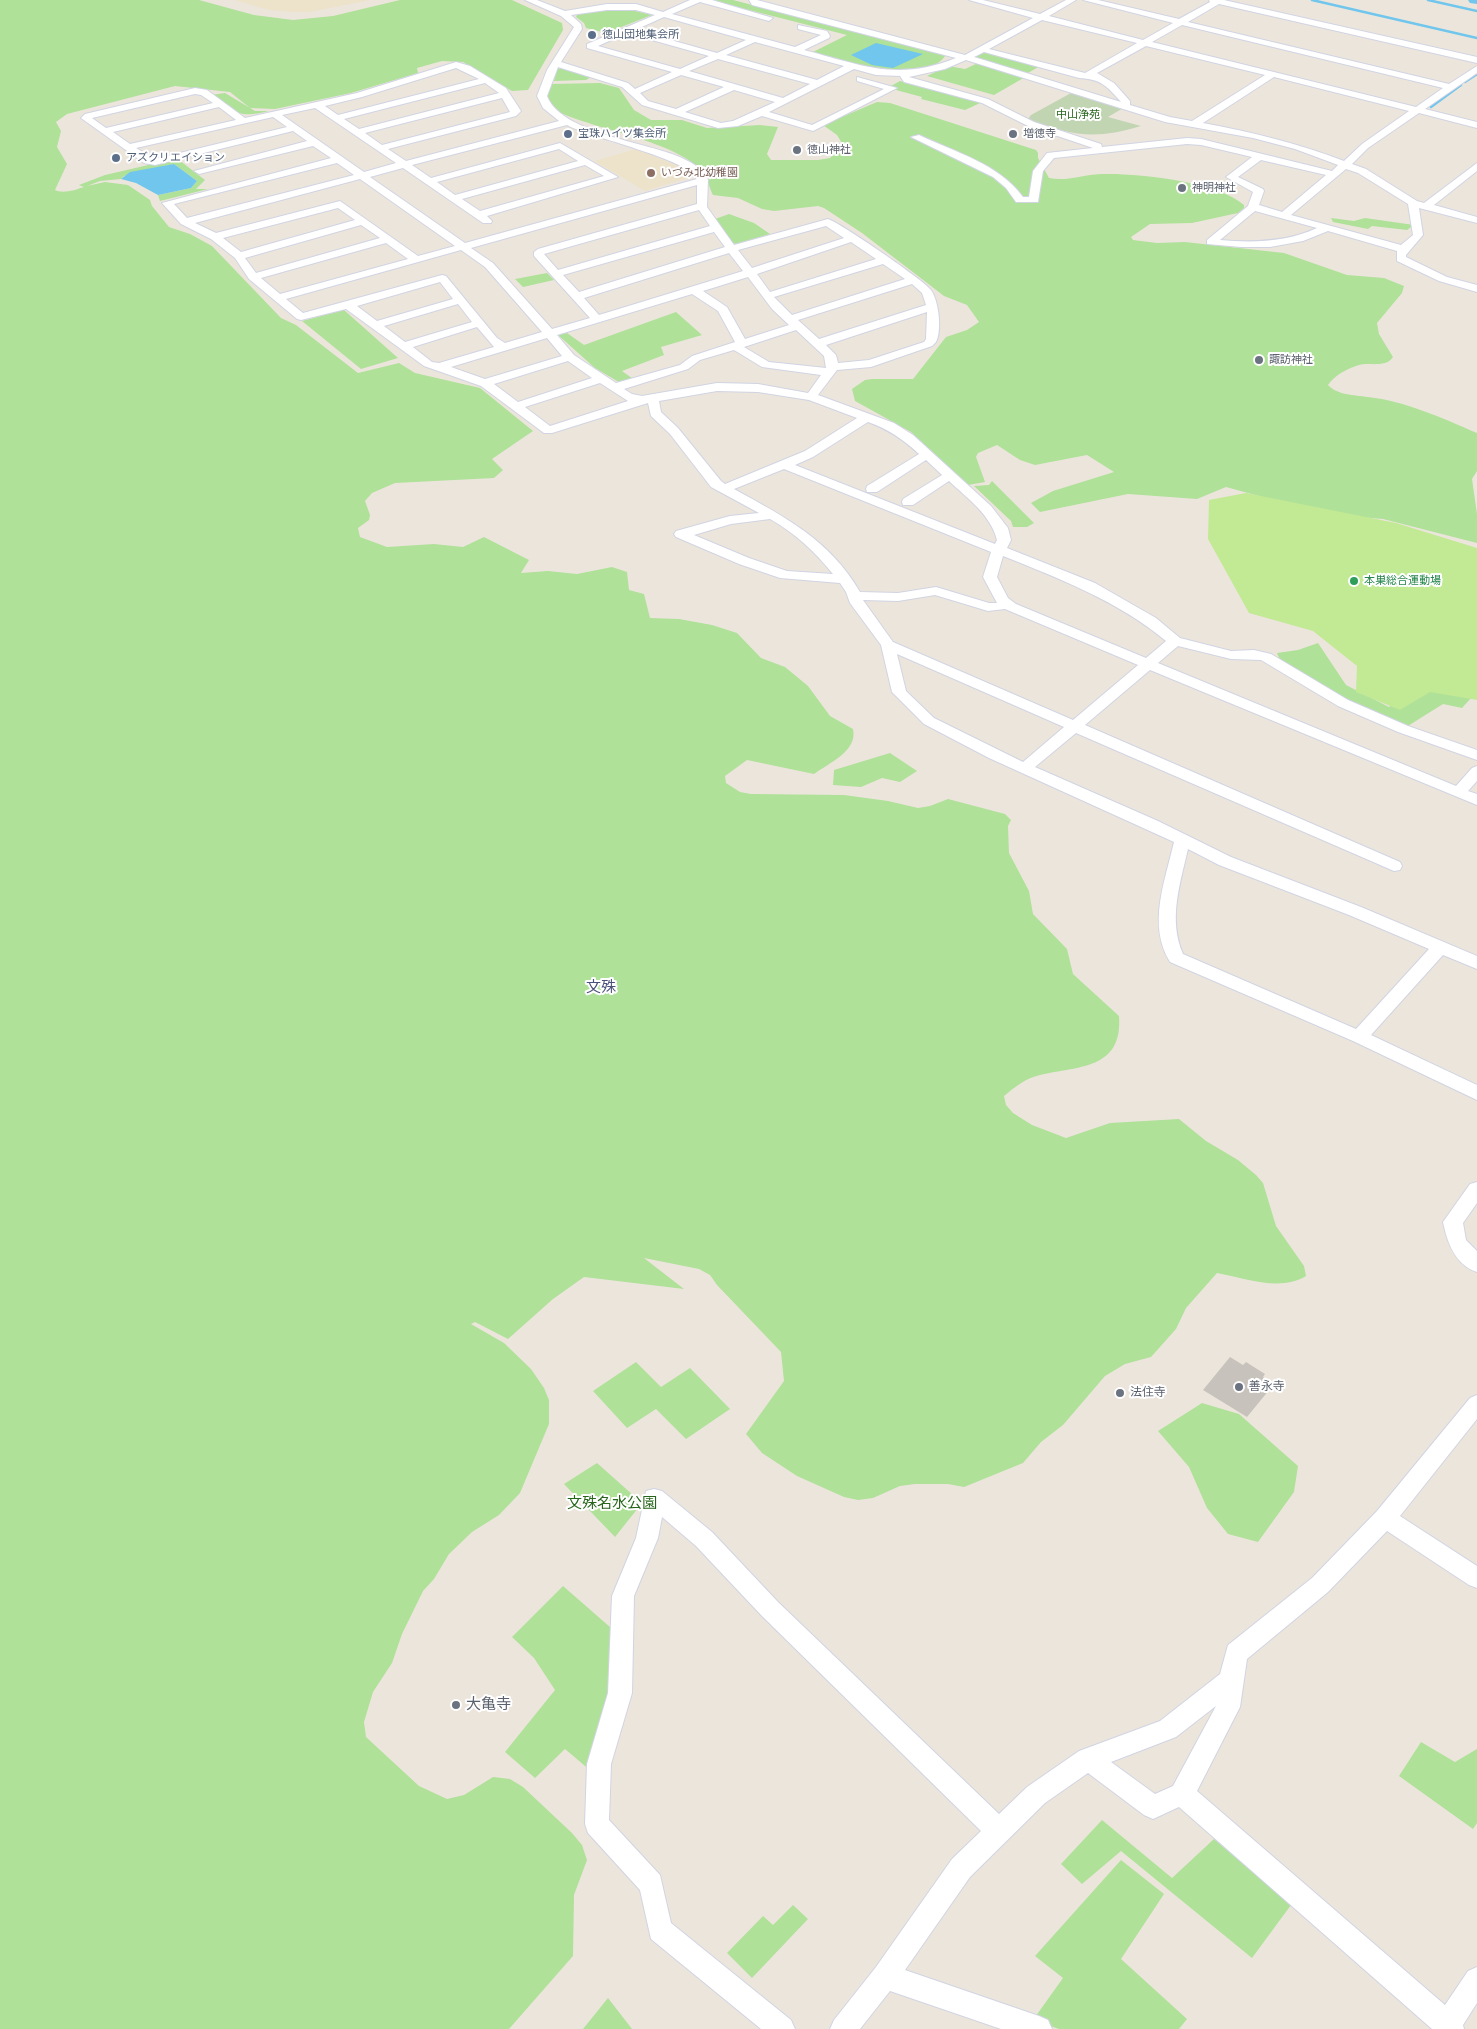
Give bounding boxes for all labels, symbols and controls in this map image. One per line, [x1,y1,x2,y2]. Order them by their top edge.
place label: 徳山団地集会所 [602,28,679,42]
marker: 徳山団地集会所 [586,29,598,41]
park label: 中山浄苑 [1056,108,1100,122]
place label: 宝珠ハイツ集会所 [578,127,666,141]
place label: 増徳寺 [1023,127,1056,141]
marker: 宝珠ハイツ集会所 [562,128,574,140]
marker: 増徳寺 [1007,128,1019,140]
place label: 徳山神社 [807,143,851,157]
marker: 徳山神社 [791,144,803,156]
place label: アズクリエイション [126,151,225,165]
marker: アズクリエイション [110,152,122,164]
place label: いづみ北幼稚園 [661,166,738,180]
marker: いづみ北幼稚園 [645,167,657,179]
place label: 神明神社 [1192,181,1236,195]
marker: 神明神社 [1176,182,1188,194]
place label: 諏訪神社 [1269,353,1313,367]
marker: 諏訪神社 [1253,354,1265,366]
place label: 本巣総合運動場 [1364,574,1441,588]
marker: 本巣総合運動場 [1348,575,1360,587]
district label: 文殊 [586,979,616,997]
place label: 善永寺 [1249,1380,1285,1394]
marker: 善永寺 [1233,1381,1245,1393]
place label: 法住寺 [1130,1386,1166,1400]
marker: 法住寺 [1114,1387,1126,1399]
park label: 文殊名水公園 [567,1495,657,1513]
place label: 大亀寺 [466,1696,511,1714]
marker: 大亀寺 [450,1699,462,1711]

